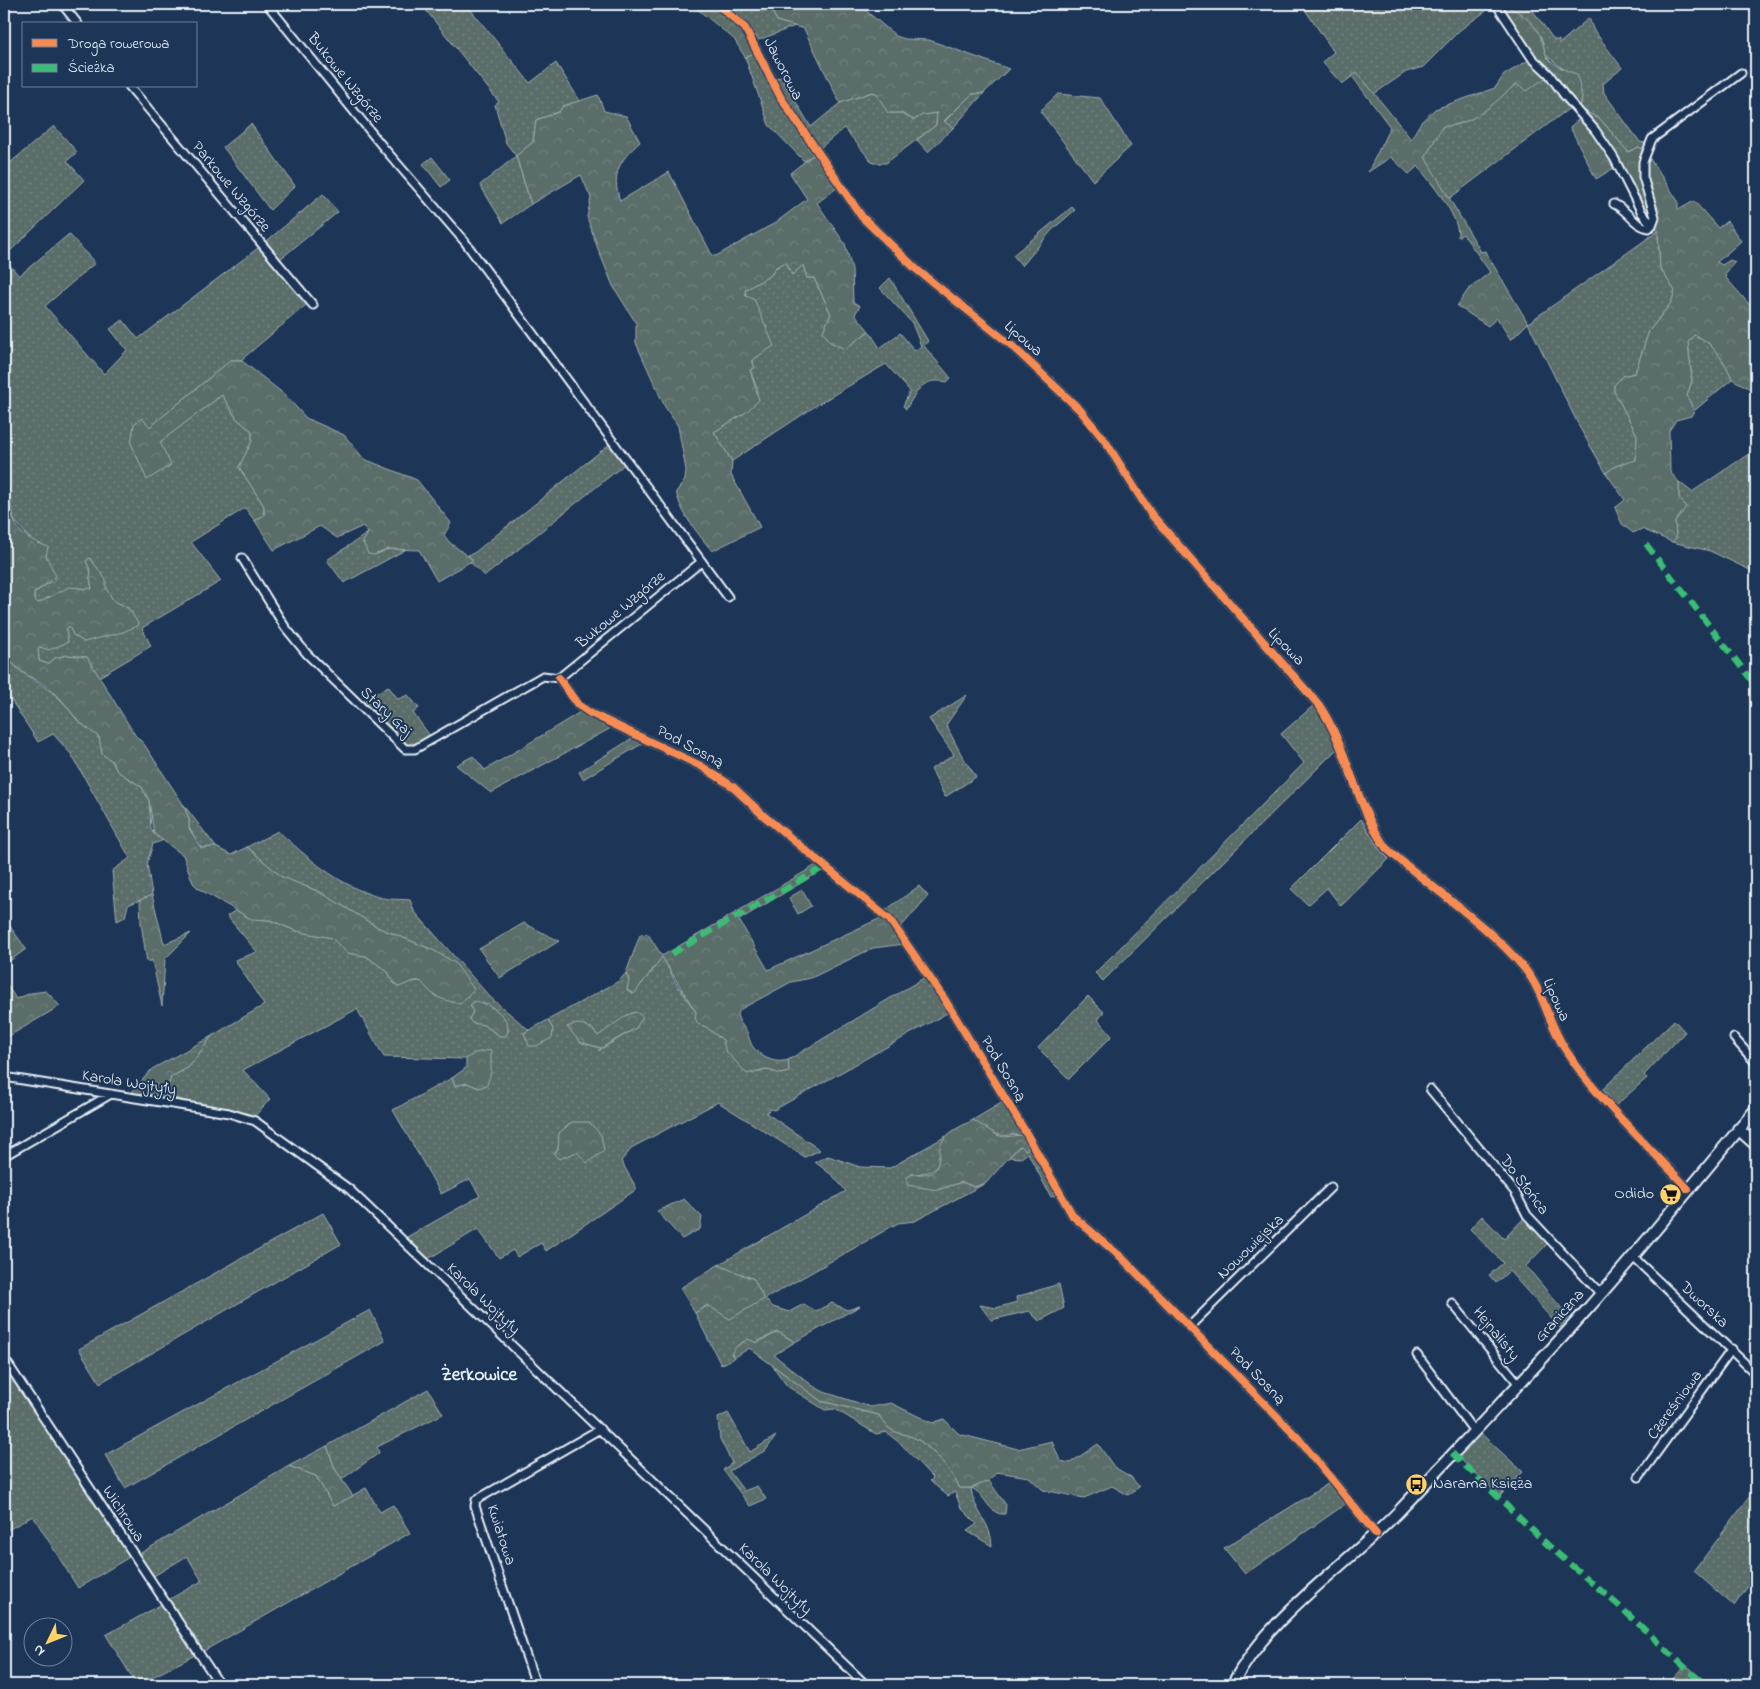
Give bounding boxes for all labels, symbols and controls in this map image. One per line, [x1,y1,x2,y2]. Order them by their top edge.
legend [22,22,198,88]
street label: Bukowe Wzgórze [300,27,390,129]
text: Droga rowerowa [67,33,169,56]
street label: Jaworowa [757,33,809,105]
text: Ścieżka [68,57,115,79]
street label: Parkowe Wzgórze [186,136,277,238]
street label: Lipowa [998,315,1048,363]
street label: Bukowe Wzgórze [570,565,672,655]
street label: Lipowa [1262,622,1310,672]
street label: Stary Gaj [354,681,418,743]
street label: Pod Sosną [652,719,728,775]
street label: Lipowa [1536,975,1576,1025]
street label: Pod Sosną [974,1032,1032,1107]
street label: Karola Wojtyły [80,1064,178,1102]
street label: Do Słońca [1493,1149,1555,1220]
place label: Odido [1614,1182,1654,1206]
supermarket icon: Odido [1658,1182,1682,1206]
street label: Nowowiejska [1212,1209,1290,1285]
street label: Karola Wojtyły [441,1257,526,1341]
street label: Dworska [1673,1275,1734,1334]
street label: Graniczna [1529,1284,1591,1348]
street label: Hejnalisty [1466,1302,1526,1367]
street label: Pod Sosną [1223,1341,1291,1411]
district label: Żerkowice [441,1362,518,1389]
street label: Czereśniowa [1641,1365,1709,1445]
bus stop icon: Narama Księża [1405,1472,1429,1496]
place label: Narama Księża [1433,1472,1532,1496]
street label: Wichrowa [96,1481,150,1547]
street label: Kwiatowa [480,1502,522,1568]
street label: Karola Wojtyły [733,1537,818,1621]
north arrow [22,1616,72,1666]
text: N [29,1639,50,1660]

